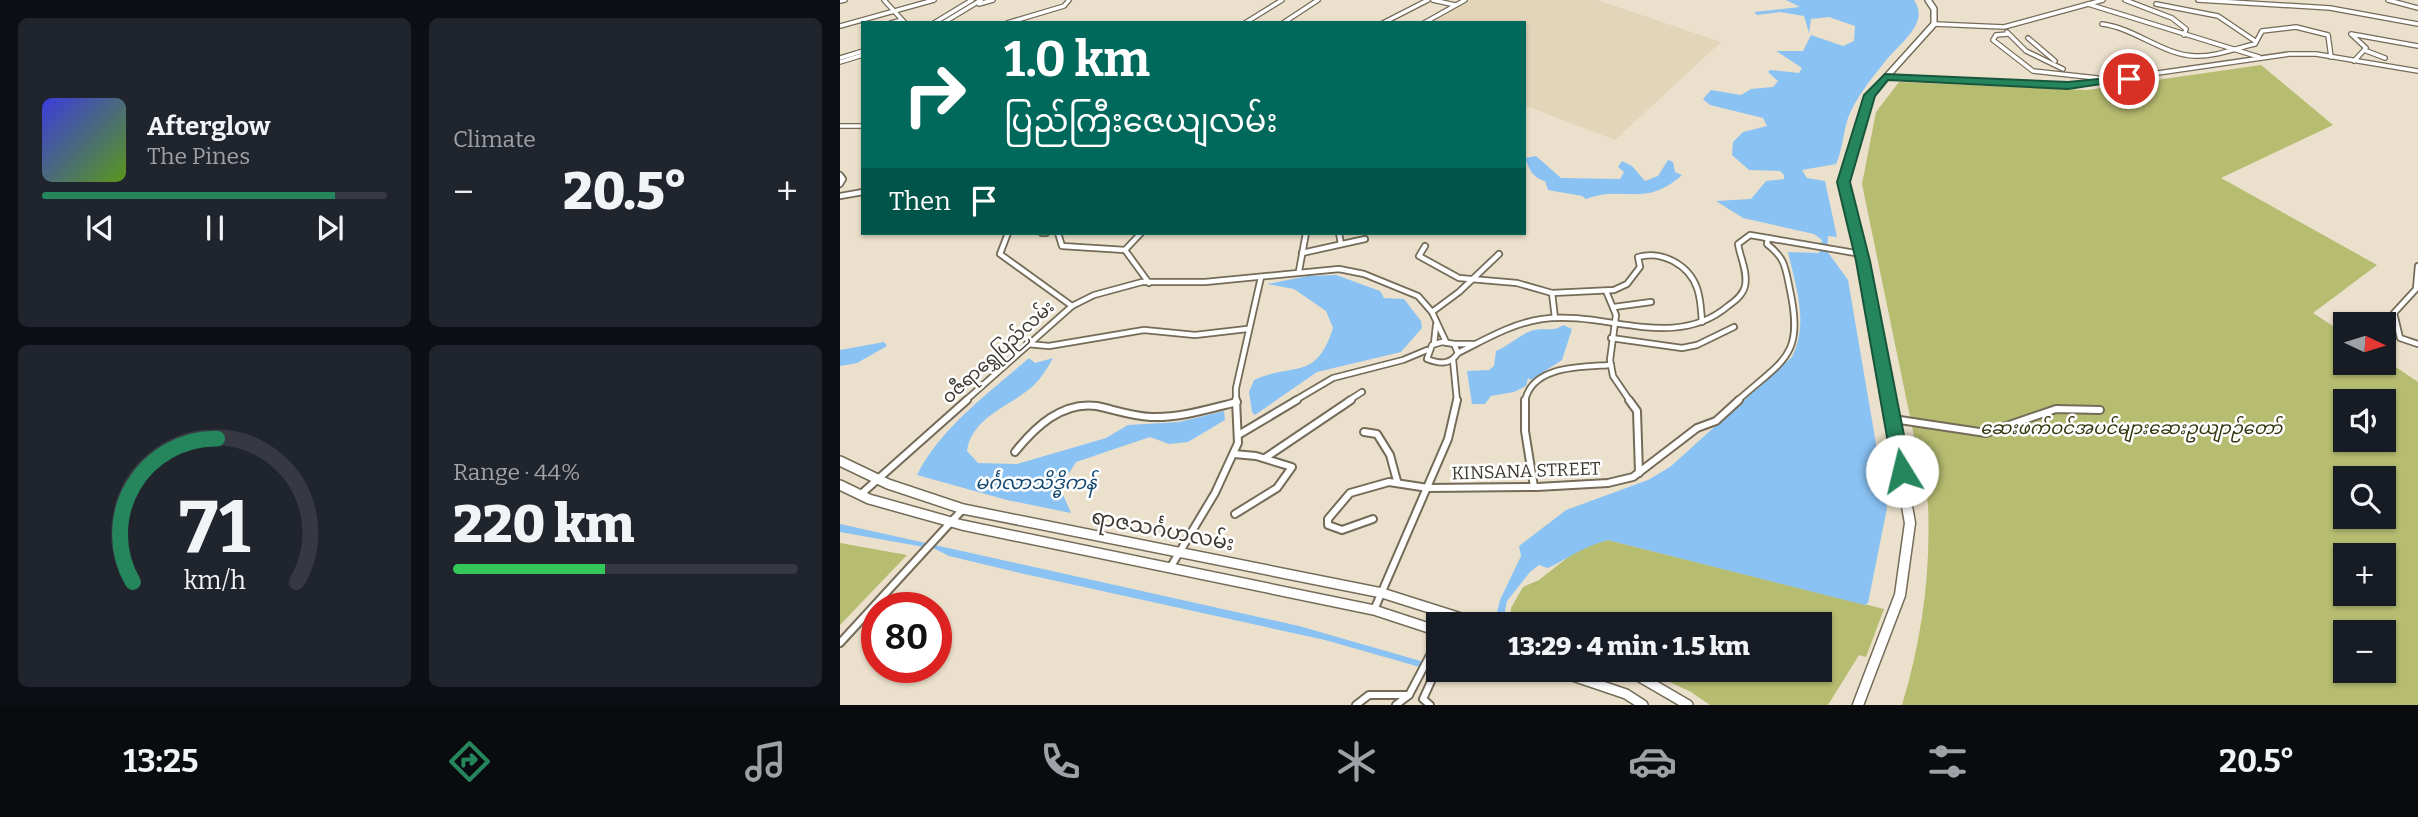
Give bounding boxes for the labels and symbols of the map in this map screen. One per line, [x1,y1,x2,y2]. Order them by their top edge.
pin [2099,49,2159,109]
street label: ဝဇီရာရွှေပြည်လမ်း [935,294,1061,411]
north arrow [2333,312,2396,374]
park label: ဆေးဖက်ဝင်အပင်များဆေးဥယျာဉ်တော် [1980,415,2283,443]
position arrow [1865,434,1939,508]
street label: KINSANA STREET [1451,457,1601,485]
water label: မင်္ဂလာသိဒ္ဓိကန် [975,469,1099,498]
street label: ရာဇသင်္ဂဟလမ်း [1089,500,1237,561]
speed limit sign: 80 [861,592,952,683]

